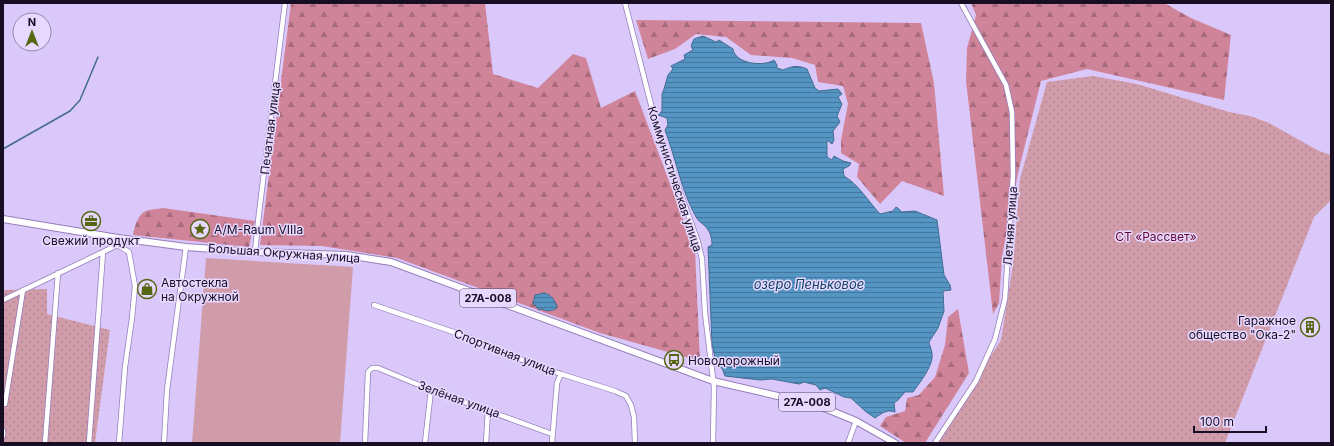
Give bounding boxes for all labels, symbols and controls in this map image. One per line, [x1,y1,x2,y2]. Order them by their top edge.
north arrow [12,12,52,52]
text: N [28,15,36,29]
street label: Печатная улица [257,81,283,175]
street label: Коммунистическая улица [644,104,706,254]
street label: Летняя улица [1000,186,1020,266]
office icon: Свежий продукт [80,210,102,232]
place icon: A/M-Raum VIIIa [189,218,211,240]
place label: A/M-Raum VIIIa [214,222,303,237]
park label: СТ «Рассвет» [1115,229,1197,244]
place label: Свежий продукт [42,233,140,248]
street label: Большая Окружная улица [207,240,361,266]
place label: Автостекла на Окружной [161,275,239,304]
water label: озеро Пеньковое [754,276,864,292]
shop icon: Автостекла на Окружной [136,278,158,300]
road number: 27А-008 [460,289,516,307]
place label: Гаражное общество "Ока-2" [1189,313,1296,342]
building icon: Гаражное общество "Ока-2" [1299,316,1321,338]
street label: Спортивная улица [452,326,558,378]
bus stop icon: Новодорожный [663,349,685,371]
place label: Новодорожный [688,353,780,368]
street label: Зелёная улица [416,377,502,421]
road number: 27А-008 [779,393,835,411]
scale bar [1194,408,1266,434]
text: 100 m [1200,414,1234,429]

